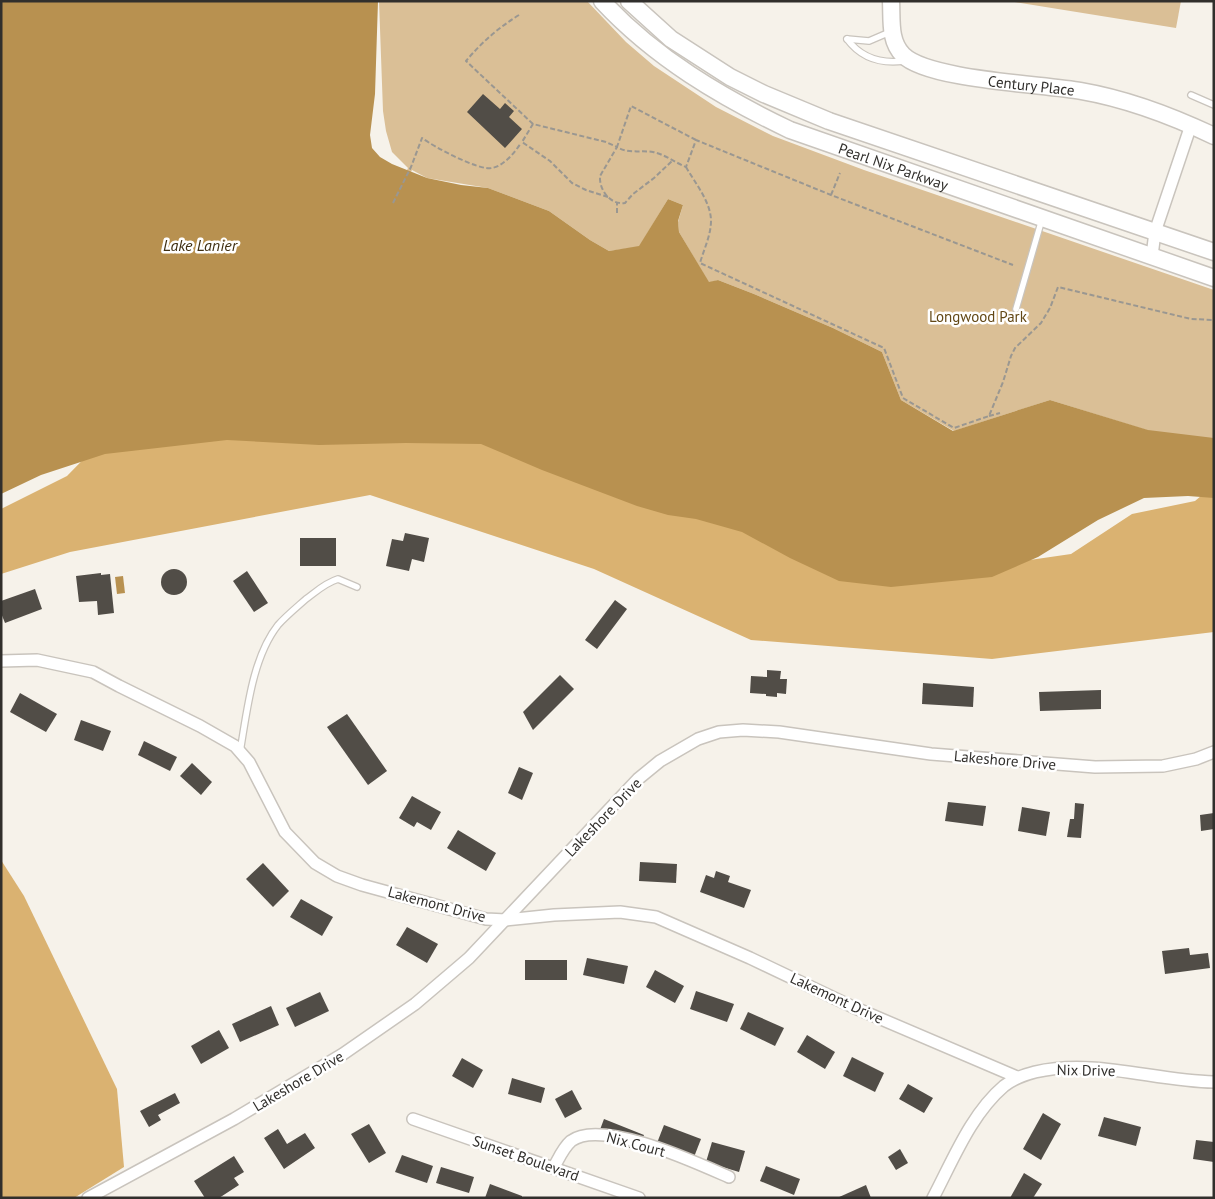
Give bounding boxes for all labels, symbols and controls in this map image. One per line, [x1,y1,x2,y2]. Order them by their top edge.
street label: Century Place [987,71,1076,99]
street label: Pearl Nix Parkway [836,138,951,194]
water label: Lake Lanier [163,235,239,255]
park label: Longwood Park [929,307,1028,326]
street label: Lakeshore Drive [953,746,1057,774]
street label: Lakeshore Drive [561,774,645,860]
street label: Lakemont Drive [386,882,488,926]
street label: Lakemont Drive [787,968,887,1028]
street label: Lakeshore Drive [249,1046,347,1116]
street label: Nix Drive [1056,1060,1116,1080]
street label: Nix Court [604,1127,668,1161]
street label: Sunset Boulevard [470,1131,582,1185]

